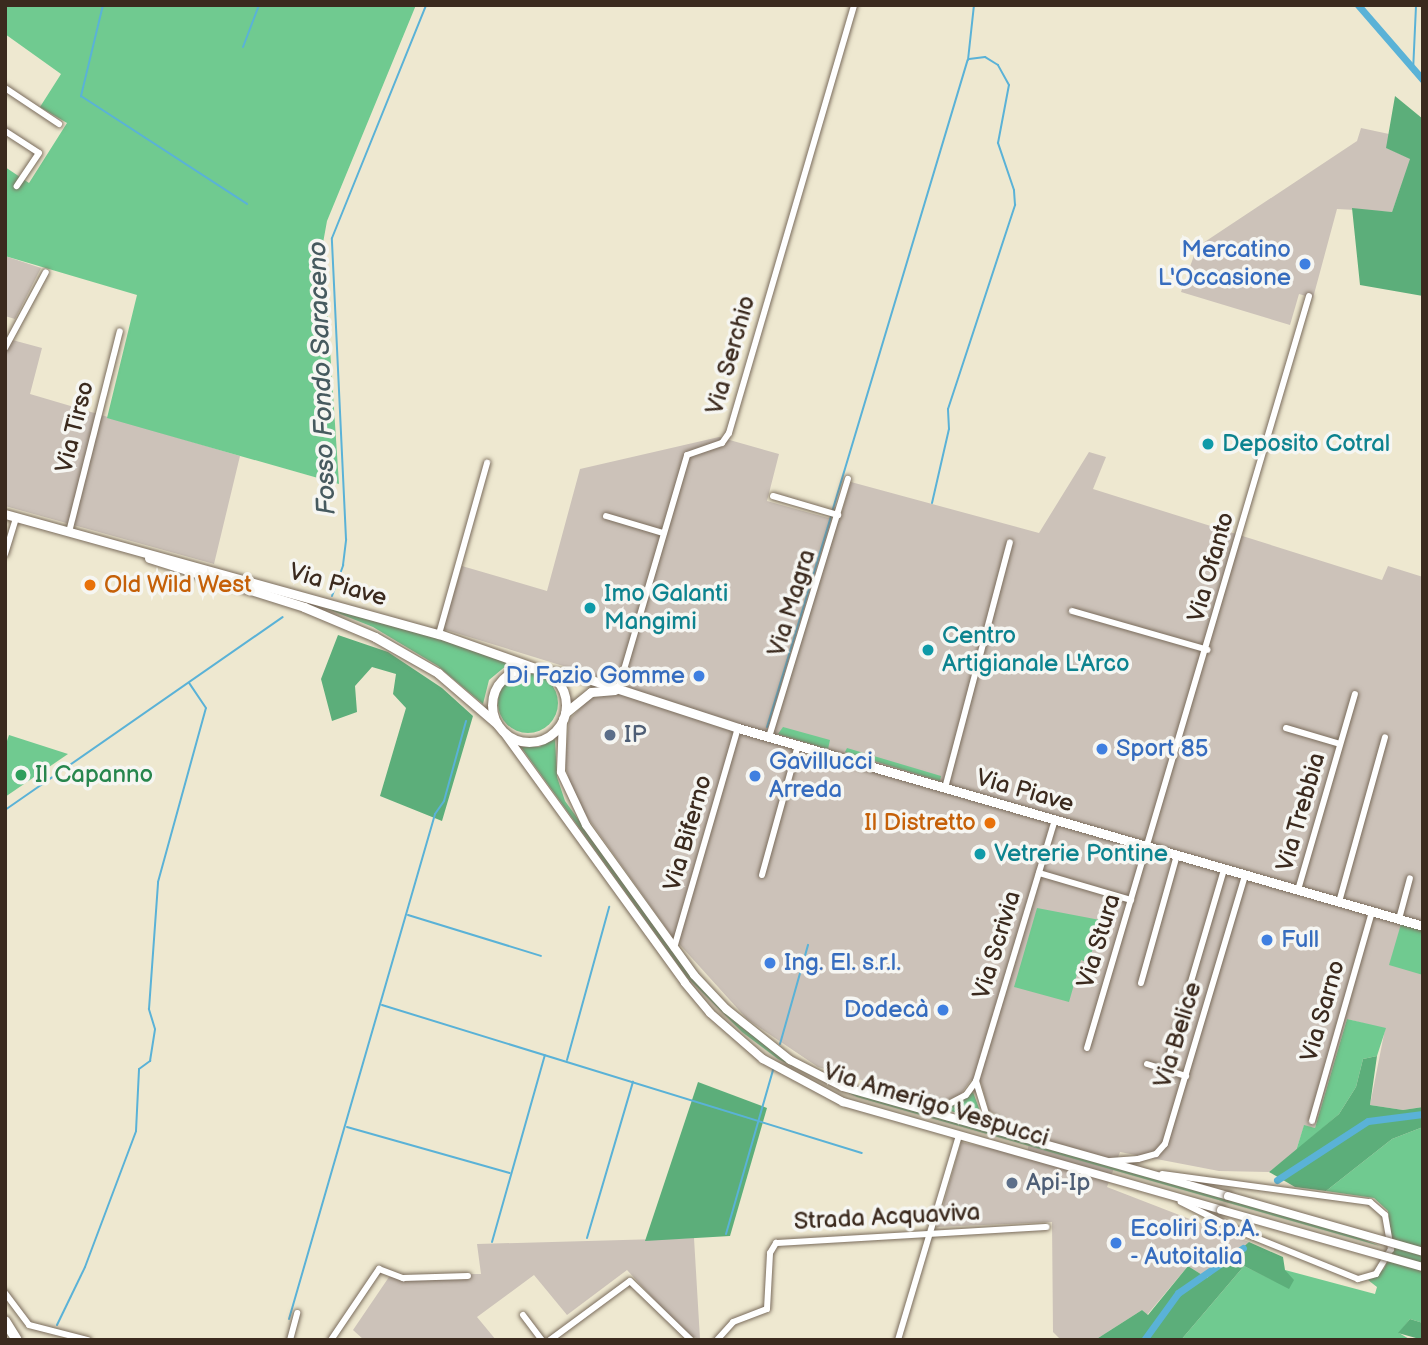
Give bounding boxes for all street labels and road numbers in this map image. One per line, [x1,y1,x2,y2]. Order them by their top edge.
street label: Via Serchio [700,292,762,418]
street label: Via Tirso [50,378,100,476]
street label: Via Ofanto [1182,509,1240,625]
street label: Via Magra [762,546,822,660]
street label: Via Piave [286,557,390,613]
street label: Via Trebbia [1270,749,1332,875]
street label: Via Piave [973,763,1077,819]
street label: Via Biferno [658,772,718,894]
street label: Via Scrivia [967,887,1027,1003]
street label: Via Stura [1071,890,1127,992]
street label: Via Sarno [1295,957,1351,1065]
street label: Via Belice [1148,979,1208,1091]
street label: Via Amerigo Vespucci [820,1057,1052,1153]
street label: Strada Acquaviva [793,1198,981,1236]

